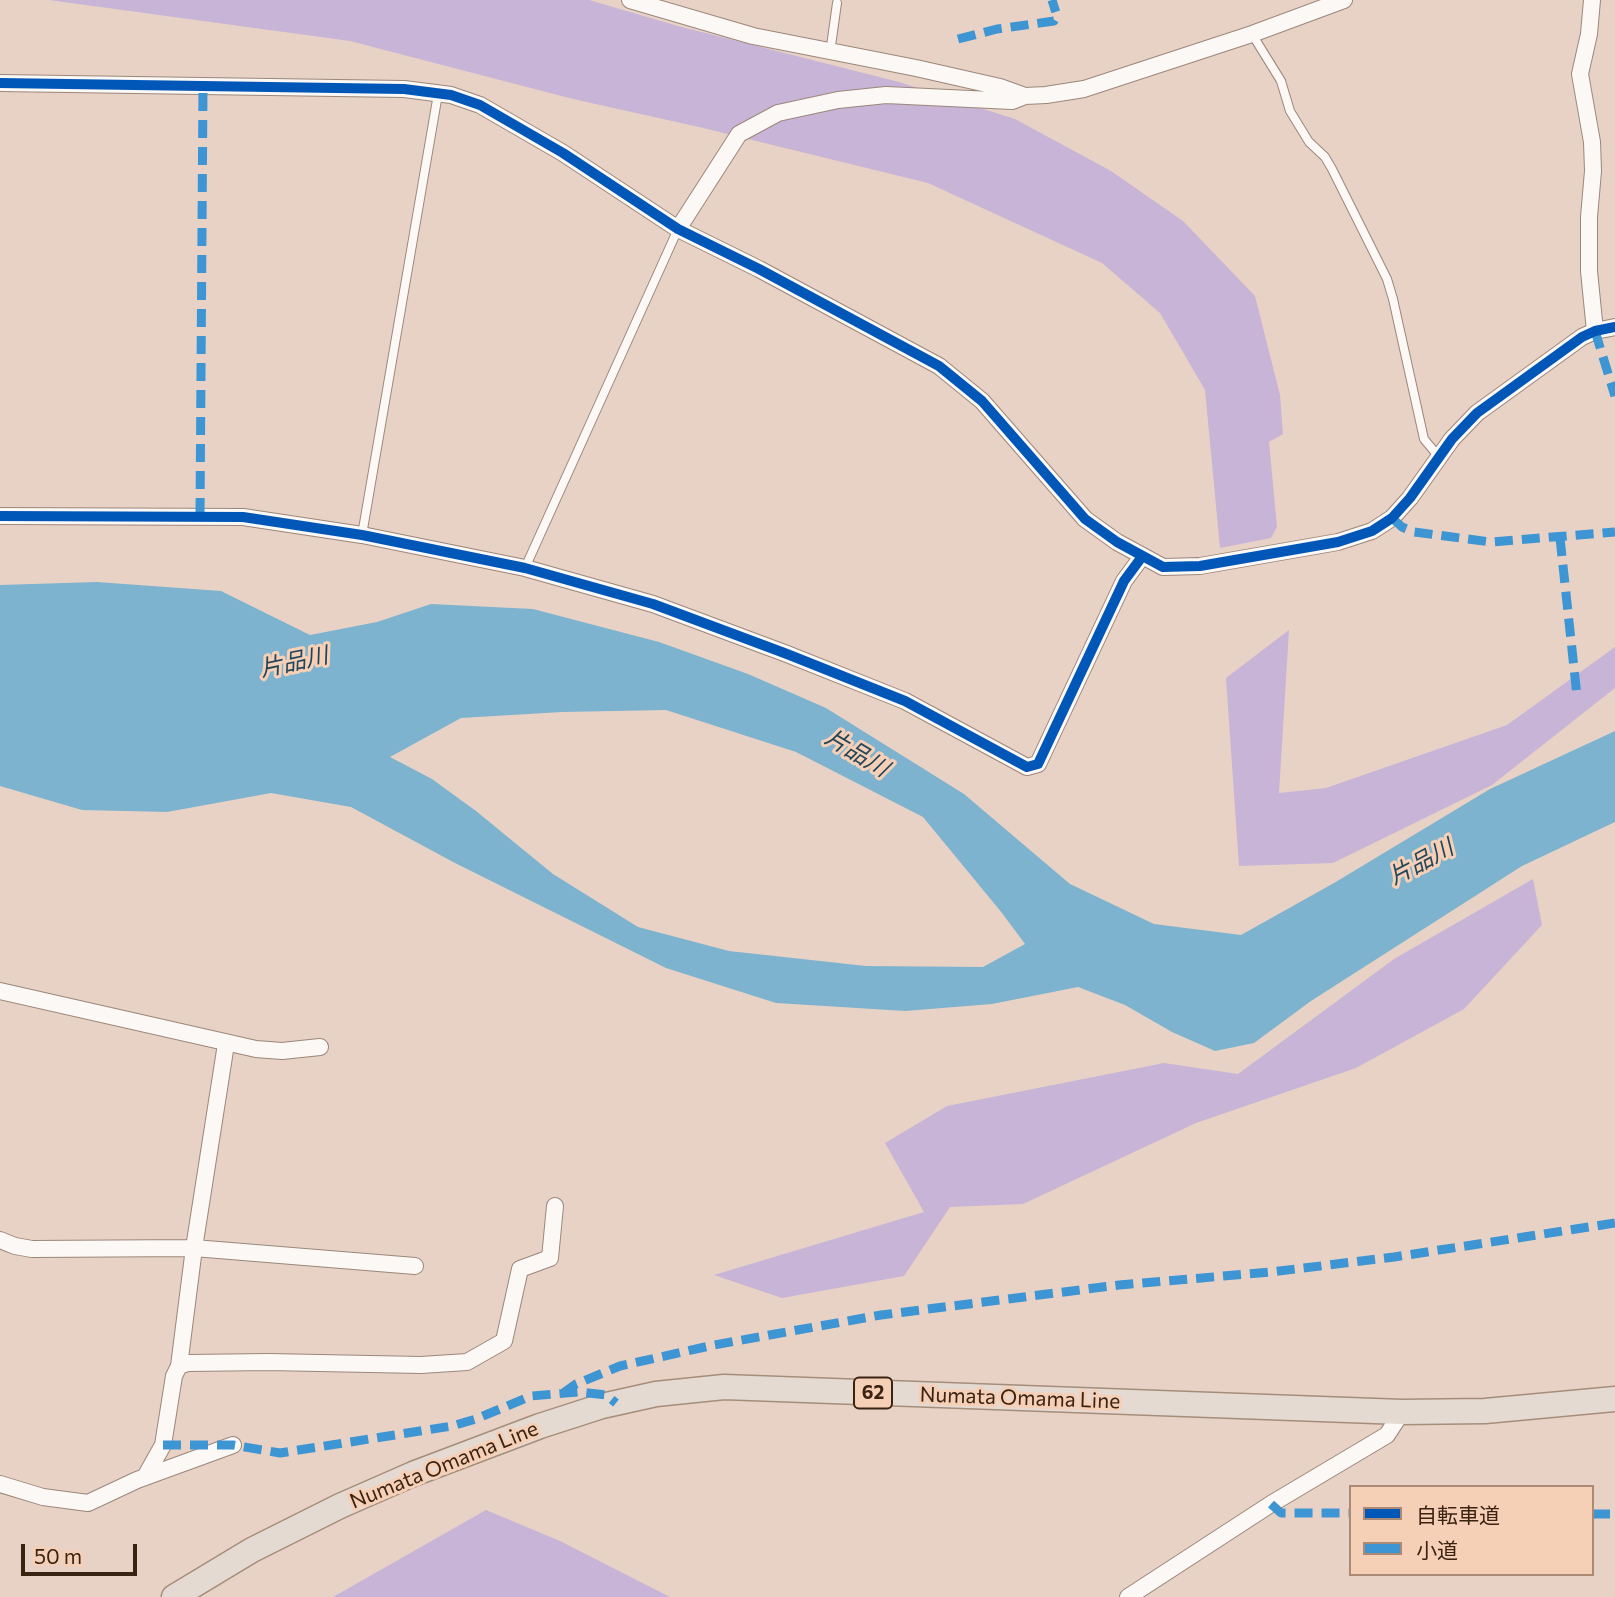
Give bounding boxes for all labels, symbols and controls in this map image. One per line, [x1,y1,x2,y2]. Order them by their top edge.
water label: 片品川 [257,641,331,683]
water label: 片品川 [820,723,894,783]
water label: 片品川 [1384,834,1458,890]
road number: 62 [854,1378,892,1408]
street label: Numata Omama Line [919,1382,1121,1414]
street label: Numata Omama Line [346,1416,542,1514]
legend [1349,1485,1594,1576]
text: 自転車道 [1416,1502,1500,1527]
scale bar [24,1530,140,1574]
text: 小道 [1416,1537,1458,1562]
text: 50 m [34,1543,82,1568]

